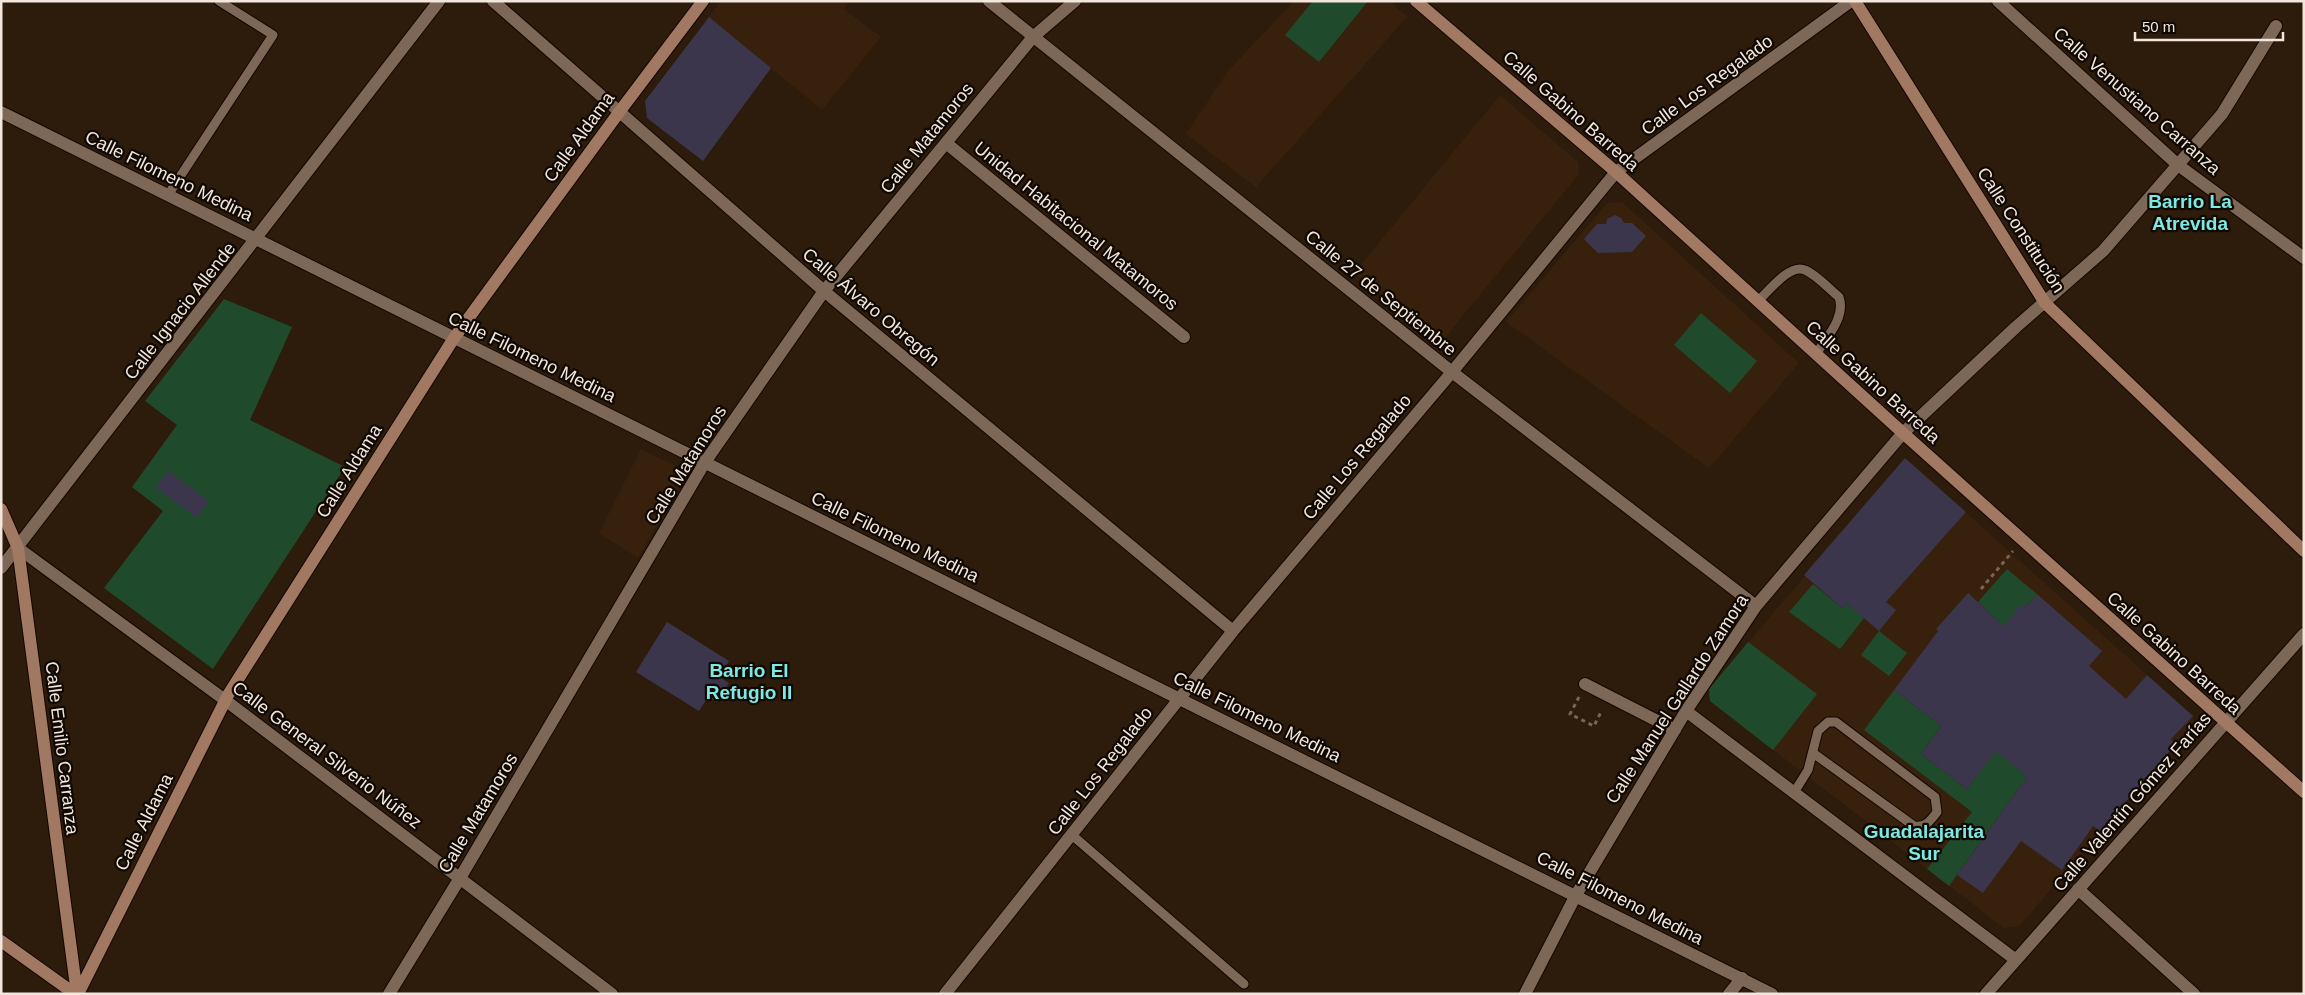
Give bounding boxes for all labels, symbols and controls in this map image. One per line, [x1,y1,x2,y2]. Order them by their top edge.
scale bar [2135,10,2282,42]
text: 50 m [2142,18,2175,35]
street label: Calle Venustiano Carranza [2050,23,2225,179]
street label: Calle Los Regalado [1638,31,1776,139]
street label: Calle Gabino Barreda [1499,47,1644,176]
street label: Calle Matamoros [876,79,978,197]
street label: Calle Aldama [540,87,619,186]
street label: Calle Filomeno Medina [82,127,257,226]
street label: Unidad Habitacional Matamoros [970,138,1182,314]
street label: Calle Constitución [1973,164,2069,296]
district label: Barrio La Atrevida [2148,191,2232,234]
street label: Calle 27 de Septiembre [1302,226,1460,360]
street label: Calle Ignacio Allende [120,239,240,383]
street label: Calle Álvaro Obregón [799,244,943,370]
street label: Calle Filomeno Medina [445,308,620,407]
street label: Calle Gabino Barreda [1802,317,1945,448]
street label: Calle Los Regalado [1299,390,1415,524]
street label: Calle Matamoros [641,402,731,528]
street label: Calle Aldama [312,420,386,521]
street label: Calle Filomeno Medina [808,488,983,587]
street label: Calle Gabino Barreda [2103,588,2246,719]
street label: Calle Manuel Gallardo Zamora [1602,590,1753,807]
street label: Calle Emilio Carranza [41,660,83,837]
district label: Barrio El Refugio II [706,660,792,703]
street label: Calle Filomeno Medina [1170,668,1345,767]
street label: Calle General Silverio Núñez [229,677,425,833]
street label: Calle Los Regalado [1044,703,1156,839]
street label: Calle Valentín Gómez Farías [2049,709,2215,895]
street label: Calle Matamoros [434,750,522,876]
street label: Calle Aldama [111,769,177,874]
district label: Guadalajarita Sur [1864,821,1985,864]
street label: Calle Filomeno Medina [1533,847,1707,949]

